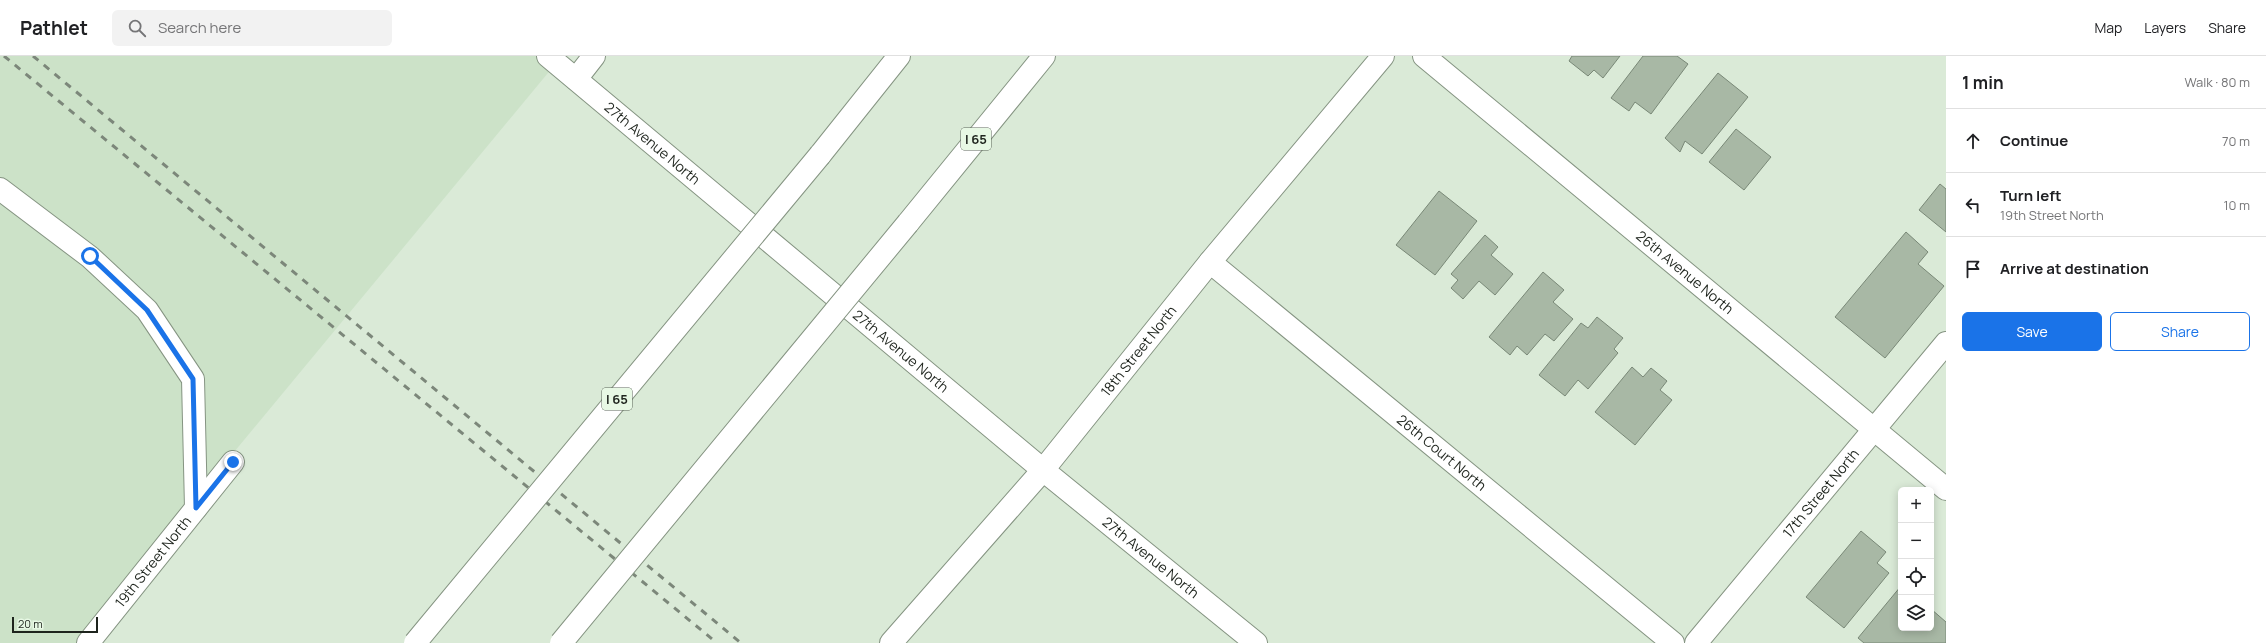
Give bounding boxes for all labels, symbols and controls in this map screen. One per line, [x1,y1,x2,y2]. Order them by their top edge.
search box [112,10,392,46]
text: Pathlet [20,15,88,41]
icon: search [126,17,148,39]
text: Search here [158,17,241,38]
text: Map [2094,18,2122,37]
text: Layers [2144,18,2186,37]
text: Share [2208,18,2246,37]
text: 1 min [1962,71,2004,94]
text: Walk · 80 m [2184,73,2250,91]
street label: 27th Avenue North [601,97,705,188]
road number: I 65 [961,128,991,150]
icon: ahead [1962,130,1984,152]
text: Continue [2000,130,2068,151]
text: 70 m [2222,132,2250,150]
text: Turn left [2000,185,2062,206]
icon: left [1962,194,1984,216]
text: 10 m [2223,196,2250,214]
text: 19th Street North [2000,206,2104,224]
street label: 26th Avenue North [1633,226,1738,318]
route start [81,247,99,265]
icon: arrive [1962,258,1984,280]
text: Arrive at destination [2000,258,2149,279]
street label: 18th Street North [1096,301,1180,400]
street label: 27th Avenue North [849,305,953,396]
button: Save [1962,312,2102,351]
button: Share [2110,312,2250,351]
road number: I 65 [602,388,632,410]
street label: 26th Court North [1393,410,1491,495]
street label: 17th Street North [1778,445,1863,541]
route end [224,453,242,471]
map controls [1898,487,1934,631]
button: + [1898,487,1934,523]
street label: 19th Street North [110,512,195,611]
street label: 27th Avenue North [1099,512,1203,602]
button: − [1898,523,1934,559]
button: locate [1898,559,1934,595]
button: layers [1898,595,1934,631]
scale bar [12,615,98,634]
text: 20 m [18,616,43,631]

